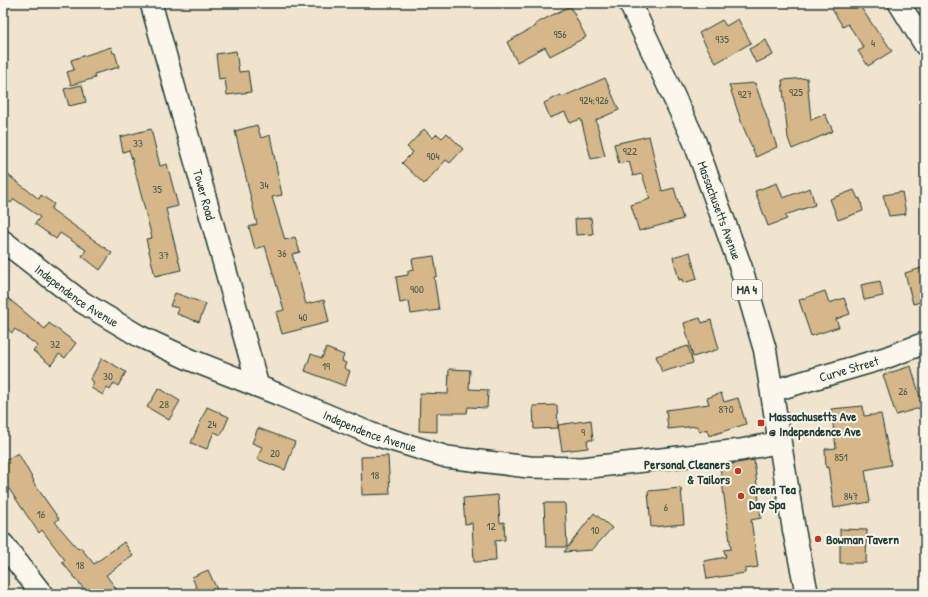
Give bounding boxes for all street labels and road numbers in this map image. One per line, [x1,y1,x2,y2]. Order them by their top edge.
street label: Massachusetts Avenue [693,158,746,262]
street label: Tower Road [189,167,220,222]
street label: Independence Avenue [31,260,122,331]
road number: MA 4 [732,280,762,300]
street label: Curve Street [817,351,881,386]
street label: Independence Avenue [320,405,419,456]

